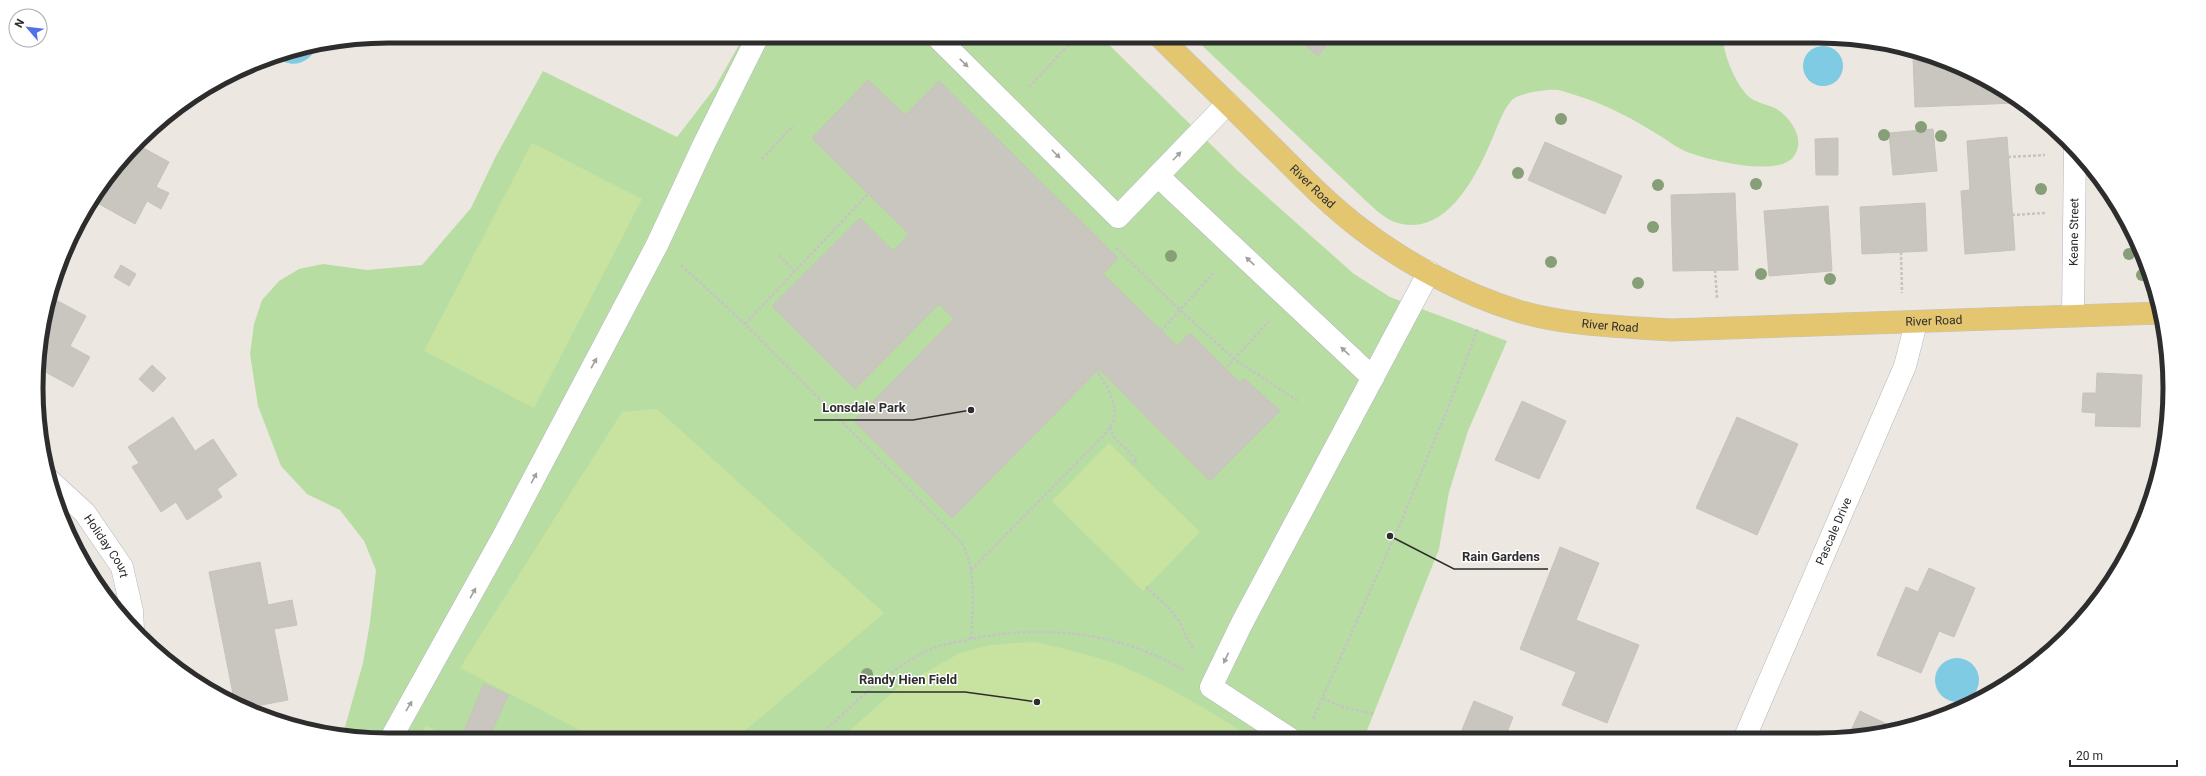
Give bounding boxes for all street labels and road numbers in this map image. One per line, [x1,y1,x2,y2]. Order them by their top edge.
street label: River Road [1287,162,1338,211]
street label: Keane Street [2067,198,2081,266]
street label: River Road [1905,313,1963,329]
street label: River Road [1581,316,1639,335]
street label: Pascale Drive [1813,495,1854,567]
street label: Holiday Court [81,512,131,579]

